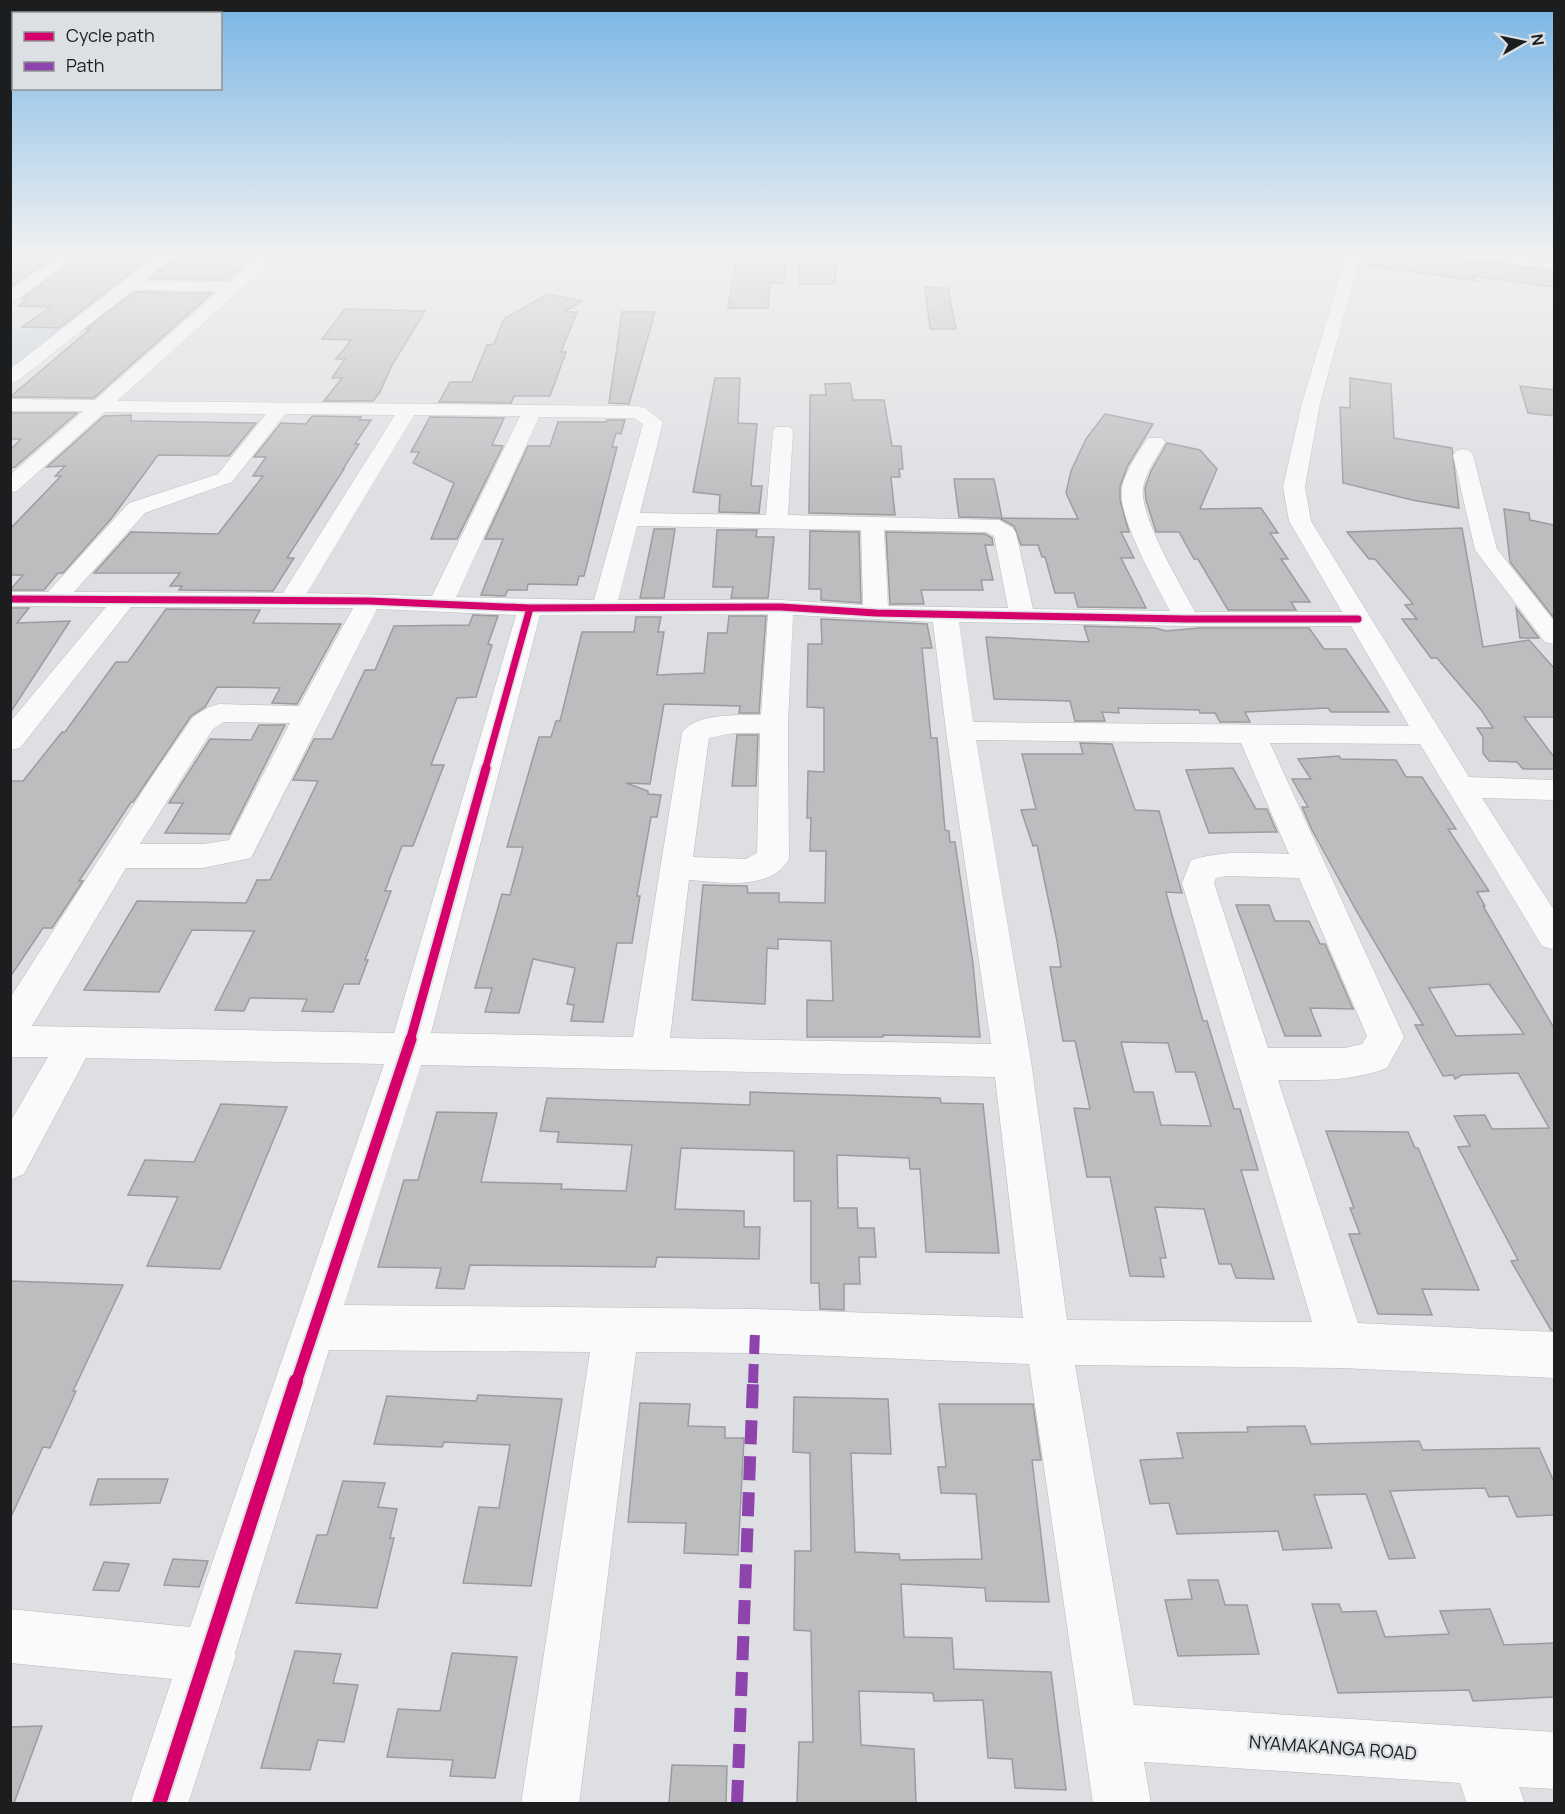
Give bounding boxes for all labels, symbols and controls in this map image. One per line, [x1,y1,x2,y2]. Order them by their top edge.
legend [12,12,222,90]
north arrow [1493,12,1553,72]
text: Cycle path [66,23,155,47]
text: N [1526,32,1550,47]
text: Path [66,53,104,77]
street label: NYAMAKANGA ROAD [1248,1729,1418,1765]

